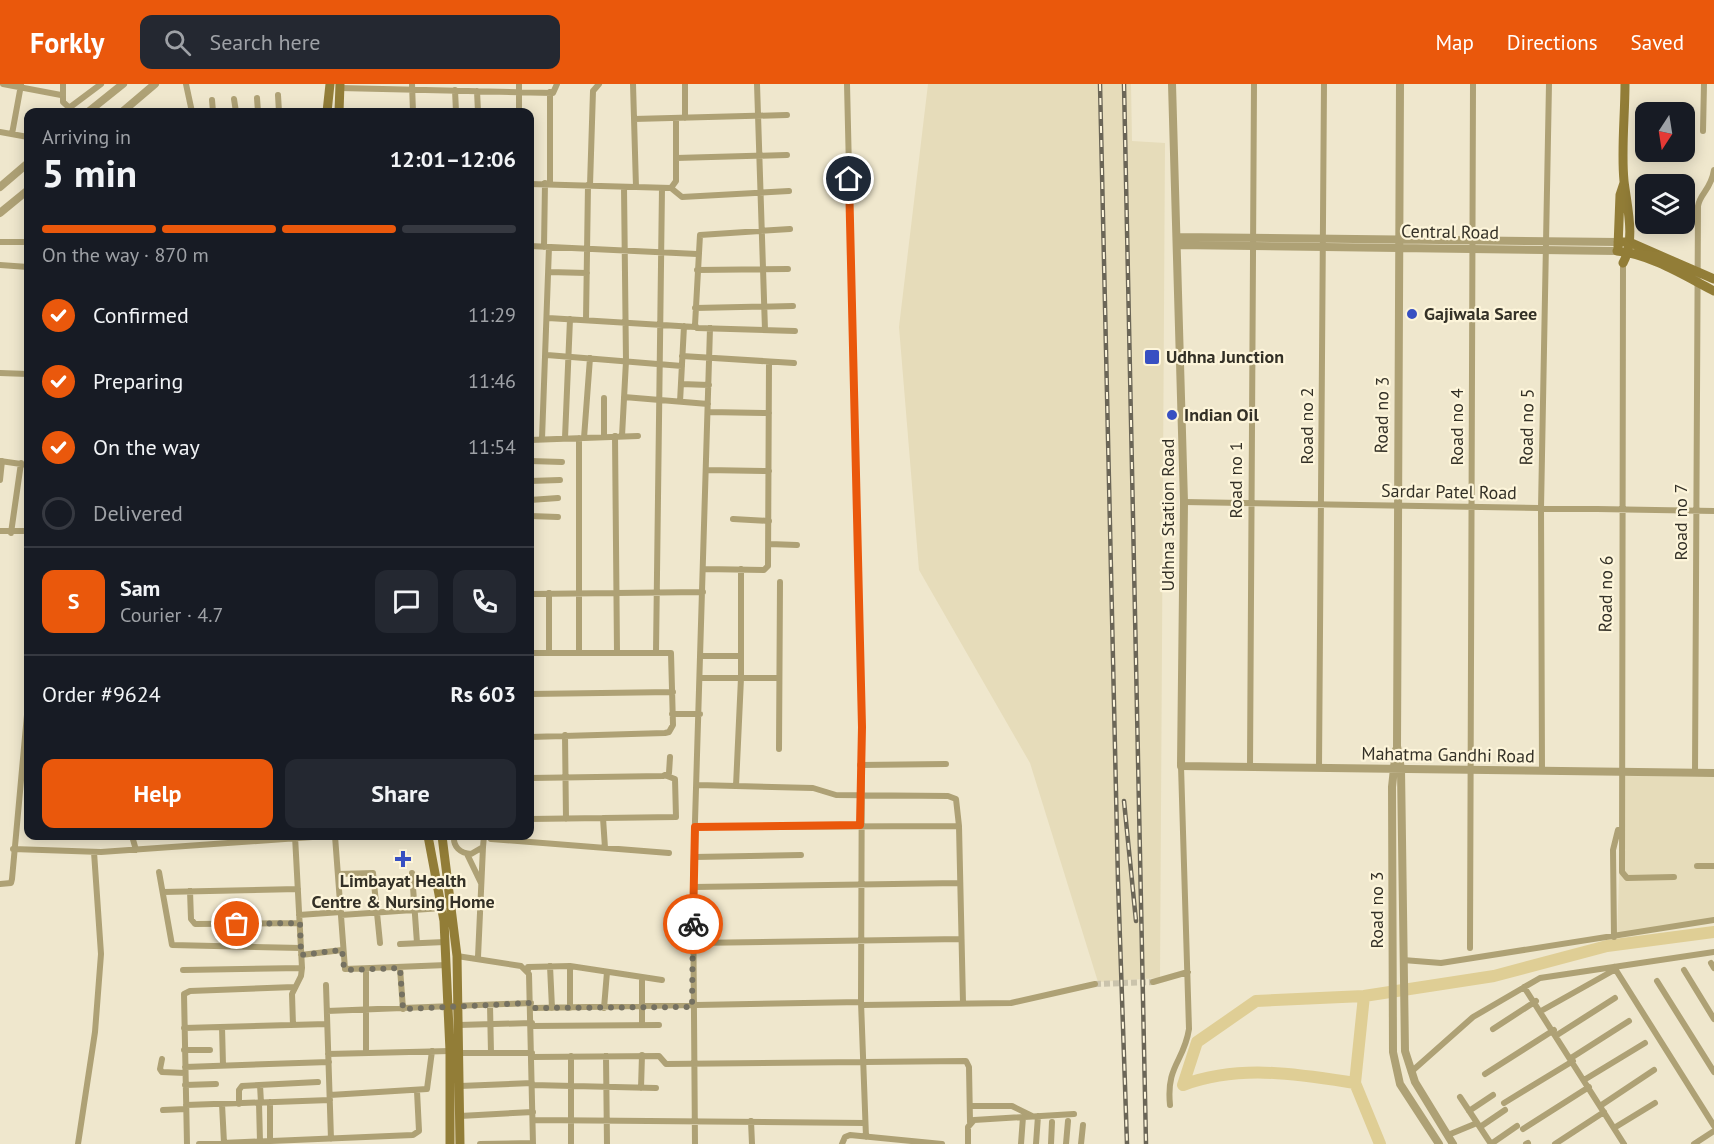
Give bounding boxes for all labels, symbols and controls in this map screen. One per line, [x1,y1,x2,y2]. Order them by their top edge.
search box [140,15,560,69]
text: Forkly [30,24,104,61]
icon: search [161,26,194,59]
text: Search here [209,28,320,56]
text: Map [1435,29,1474,56]
text: Directions [1507,29,1598,56]
text: Saved [1631,29,1684,56]
north arrow [1635,102,1695,162]
map controls [1635,102,1695,234]
text: Arriving in [42,124,131,150]
text: 12:01–12:06 [390,145,516,173]
text: 5 min [42,147,137,198]
pin [823,153,874,204]
icon: home [832,162,865,195]
button: layers [1635,174,1695,234]
street label: Central Road [1401,219,1499,244]
text: On the way · 870 m [42,242,209,268]
icon: check [42,299,75,332]
text: Confirmed [93,301,189,329]
text: 11:29 [468,302,516,328]
place label: Gajiwala Saree [1424,302,1537,325]
marker: Gajiwala Saree [1405,307,1419,321]
place label: Udhna Junction [1166,345,1284,368]
marker: Udhna Junction [1143,348,1161,366]
icon: check [42,365,75,398]
text: Preparing [93,367,183,395]
text: 11:46 [468,368,516,394]
street label: Road no 3 [1369,376,1394,454]
street label: Road no 2 [1295,387,1318,465]
street label: Road no 4 [1445,388,1468,466]
street label: Road no 5 [1514,388,1539,466]
place label: Indian Oil [1184,403,1259,426]
marker: Indian Oil [1165,408,1179,422]
icon: check [42,431,75,464]
text: On the way [93,433,200,461]
text: 11:54 [468,434,516,460]
street label: Udhna Station Road [1156,439,1179,591]
street label: Road no 1 [1224,441,1247,519]
street label: Sardar Patel Road [1381,479,1517,504]
street label: Road no 7 [1669,483,1692,561]
text: Delivered [93,499,183,527]
street label: Road no 6 [1593,555,1618,633]
button: chat [375,570,438,633]
button: phone [453,570,516,633]
text: Sam [120,574,160,602]
text: S [68,587,79,615]
text: Courier · 4.7 [120,602,223,628]
text: Order #9624 [42,680,161,708]
text: Rs 603 [450,680,516,708]
street label: Mahatma Gandhi Road [1361,741,1535,768]
button: Help [42,759,273,828]
button: Share [285,759,516,828]
marker: Limbayat Health Centre & Nursing Home [394,850,412,868]
place label: Limbayat Health Centre & Nursing Home [311,869,495,913]
street label: Road no 3 [1365,871,1388,949]
courier [663,894,723,954]
pin [211,898,262,949]
icon: bag [220,907,253,940]
icon: bike [677,908,710,941]

